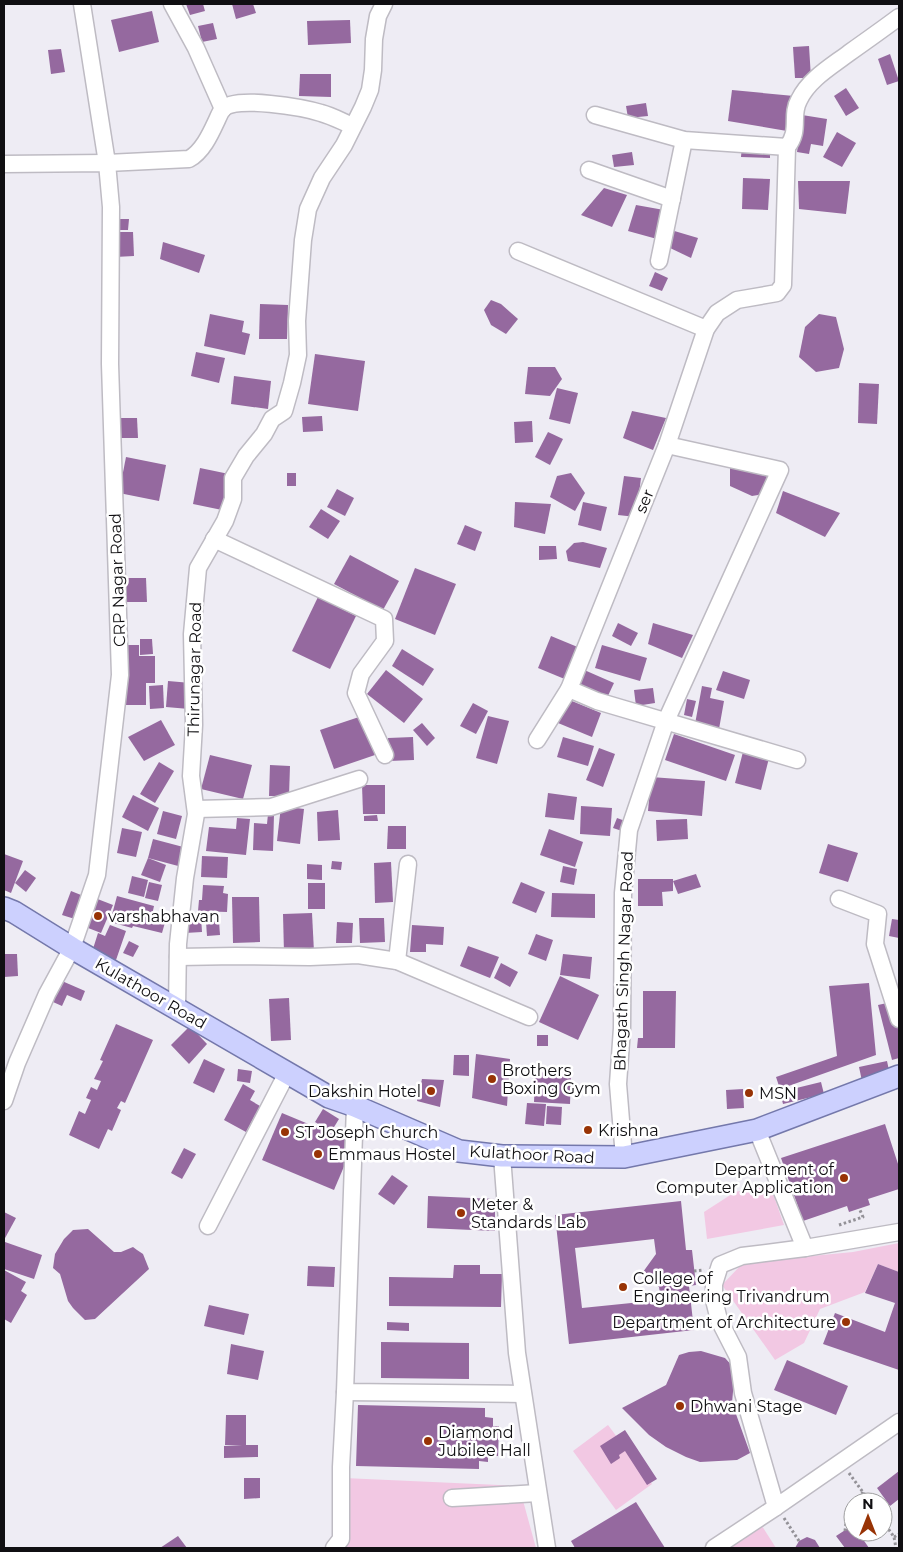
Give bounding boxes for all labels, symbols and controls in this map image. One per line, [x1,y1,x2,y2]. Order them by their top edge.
street label: ser [631,487,658,516]
street label: CRP Nagar Road [106,513,129,647]
street label: Thirunagar Road [184,602,205,736]
street label: Bhagath Singh Nagar Road [610,851,637,1072]
place label: varshabhavan [108,907,220,926]
marker: varshabhavan [92,910,104,922]
street label: Kulathoor Road [92,954,210,1033]
place label: Brothers Boxing Gym [502,1061,601,1098]
marker: Brothers Boxing Gym [486,1073,498,1085]
place label: Dakshin Hotel [308,1082,421,1101]
place label: MSN [759,1084,797,1103]
marker: Dakshin Hotel [425,1085,437,1097]
marker: MSN [743,1087,755,1099]
place label: Krishna [598,1121,659,1140]
place label: ST Joseph Church [295,1123,438,1142]
marker: Krishna [582,1124,594,1136]
marker: ST Joseph Church [279,1126,291,1138]
street label: Kulathoor Road [469,1142,595,1167]
place label: Emmaus Hostel [328,1145,456,1164]
marker: Emmaus Hostel [312,1148,324,1160]
place label: Department of Computer Application [656,1160,835,1197]
marker: Department of Computer Application [838,1172,850,1184]
place label: Meter & Standards Lab [471,1195,586,1232]
marker: Meter & Standards Lab [455,1207,467,1219]
place label: College of Engineering Trivandrum [633,1269,830,1306]
marker: College of Engineering Trivandrum [617,1281,629,1293]
place label: Department of Architecture [612,1313,836,1332]
marker: Department of Architecture [840,1316,852,1328]
place label: Dhwani Stage [690,1397,802,1416]
marker: Dhwani Stage [674,1400,686,1412]
place label: Diamond Jubilee Hall [437,1423,531,1460]
marker: Diamond Jubilee Hall [422,1435,434,1447]
north arrow [843,1492,893,1542]
text: N [862,1495,874,1513]

